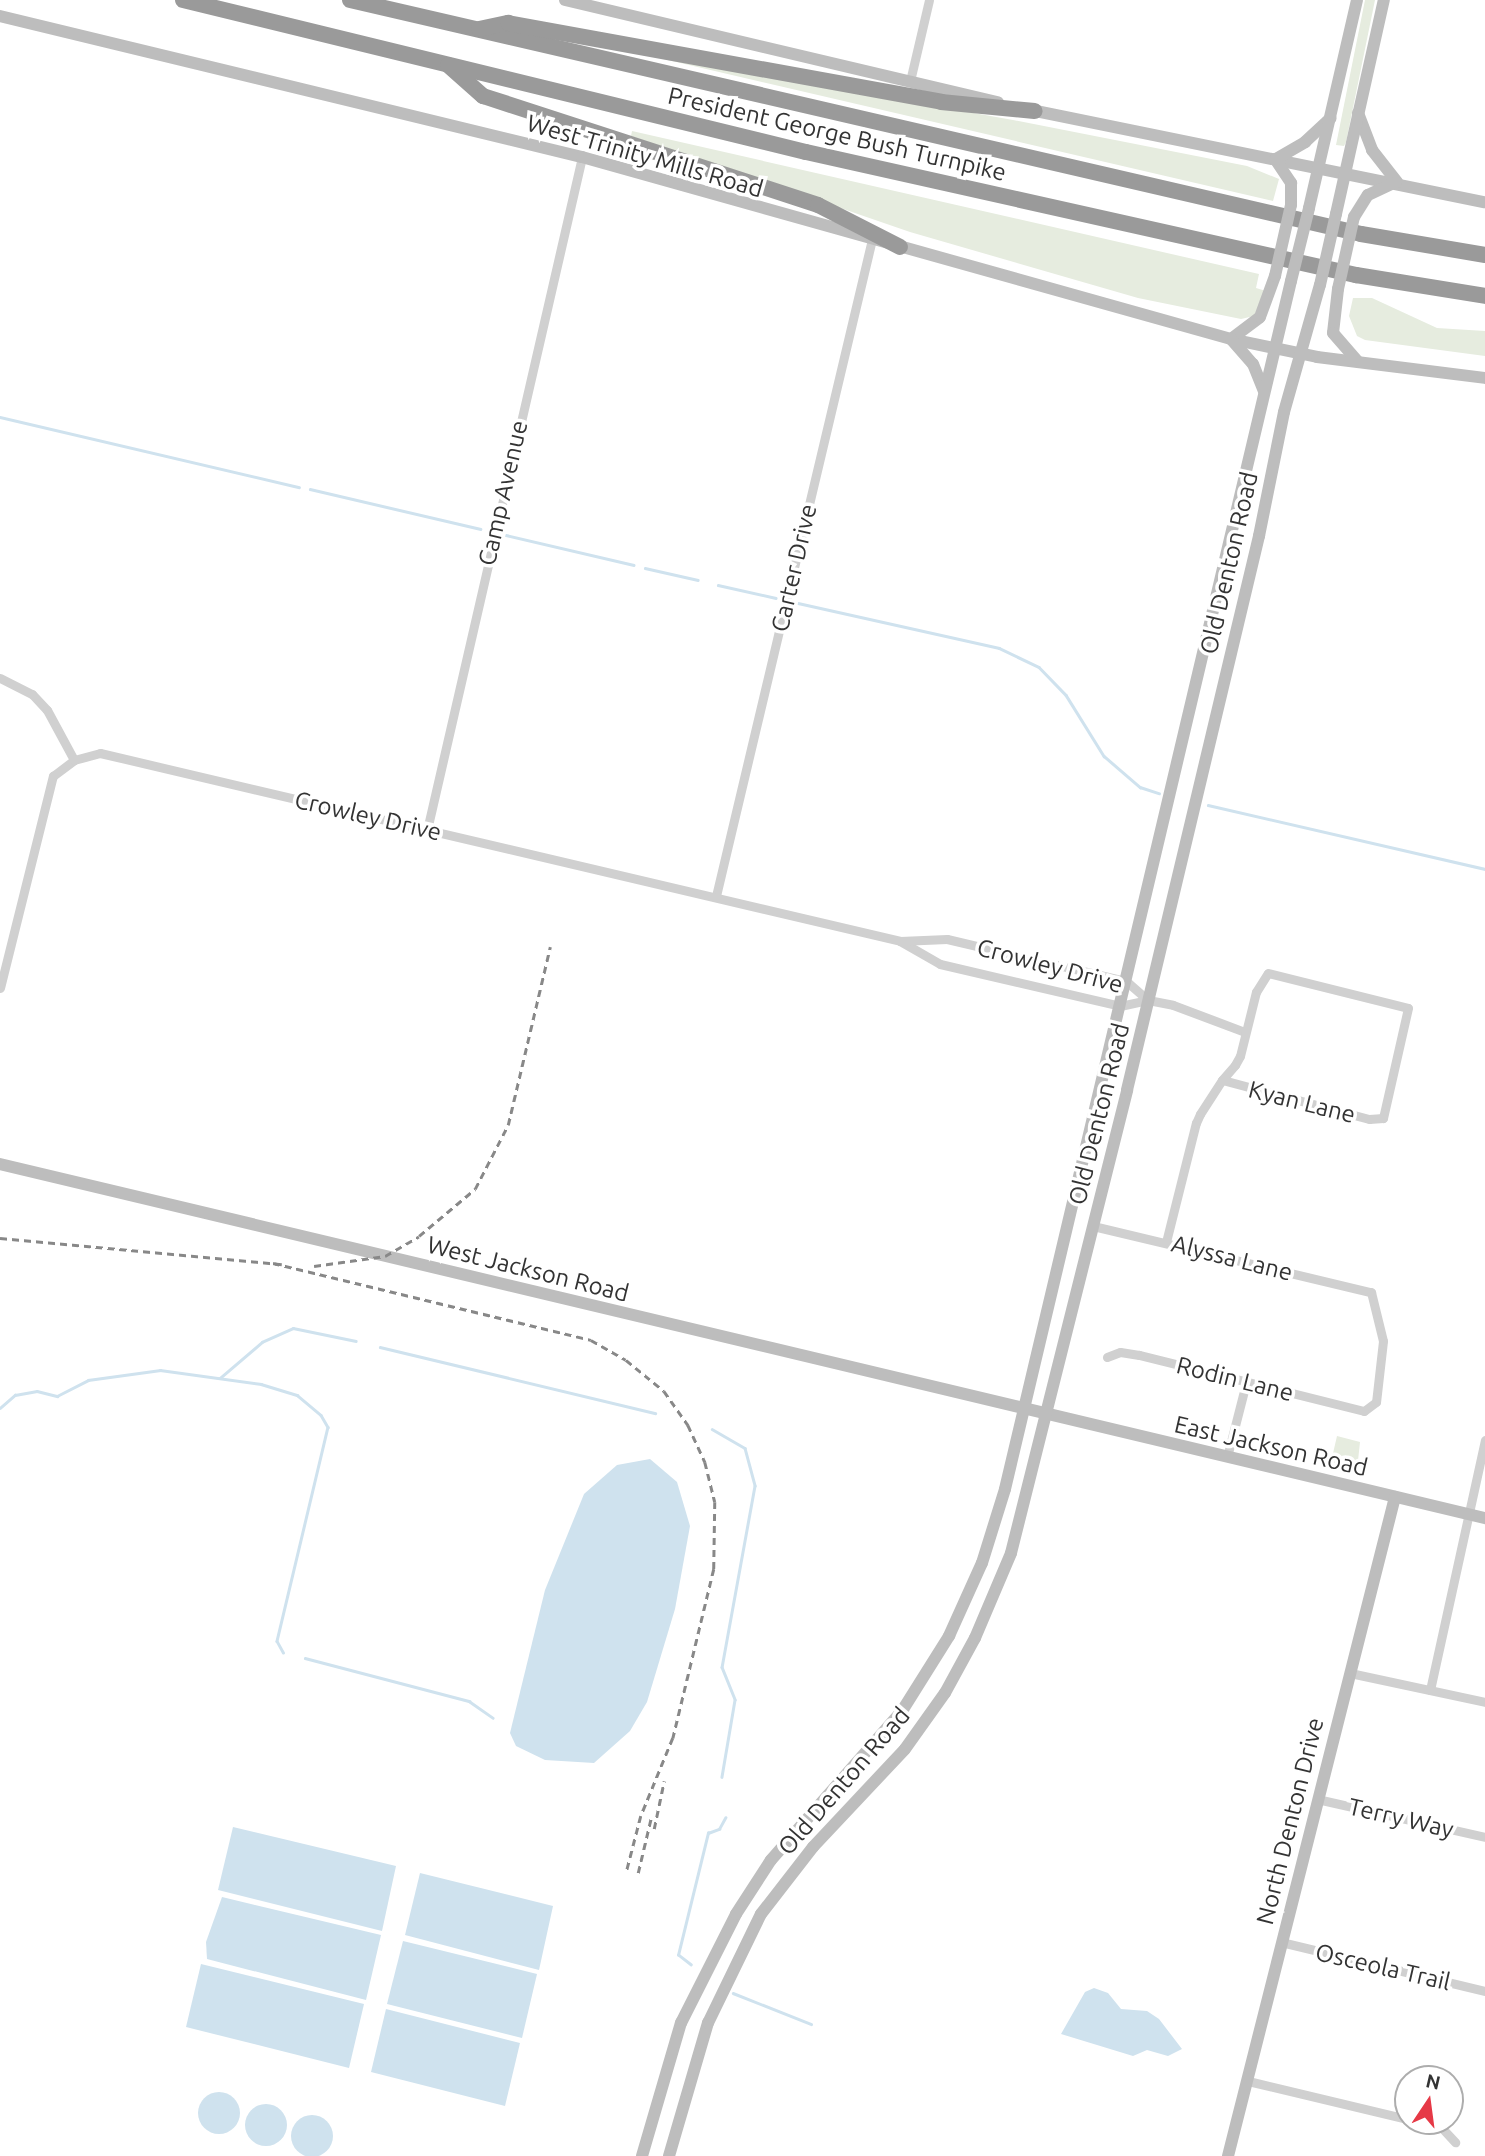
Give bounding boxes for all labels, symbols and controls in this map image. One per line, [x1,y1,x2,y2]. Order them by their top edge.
street label: President George Bush Turnpike [665,81,1009,187]
street label: West Trinity Mills Road [524,108,766,204]
street label: Camp Avenue [472,418,534,568]
street label: Old Denton Road [1194,469,1264,657]
street label: Carter Drive [765,501,823,635]
street label: Crowley Drive [292,785,444,847]
street label: Crowley Drive [974,933,1126,999]
street label: Old Denton Road [1062,1020,1136,1208]
street label: Kyan Lane [1246,1075,1358,1129]
street label: Alyssa Lane [1169,1229,1295,1287]
street label: West Jackson Road [424,1230,632,1308]
street label: Rodin Lane [1174,1351,1296,1407]
street label: East Jackson Road [1172,1410,1370,1482]
street label: Old Denton Road [772,1701,916,1861]
street label: North Denton Drive [1250,1715,1330,1927]
street label: Terry Way [1346,1792,1456,1844]
street label: Osceola Trail [1313,1937,1453,1997]
north arrow [1394,2065,1464,2135]
text: N [1424,2069,1443,2094]

